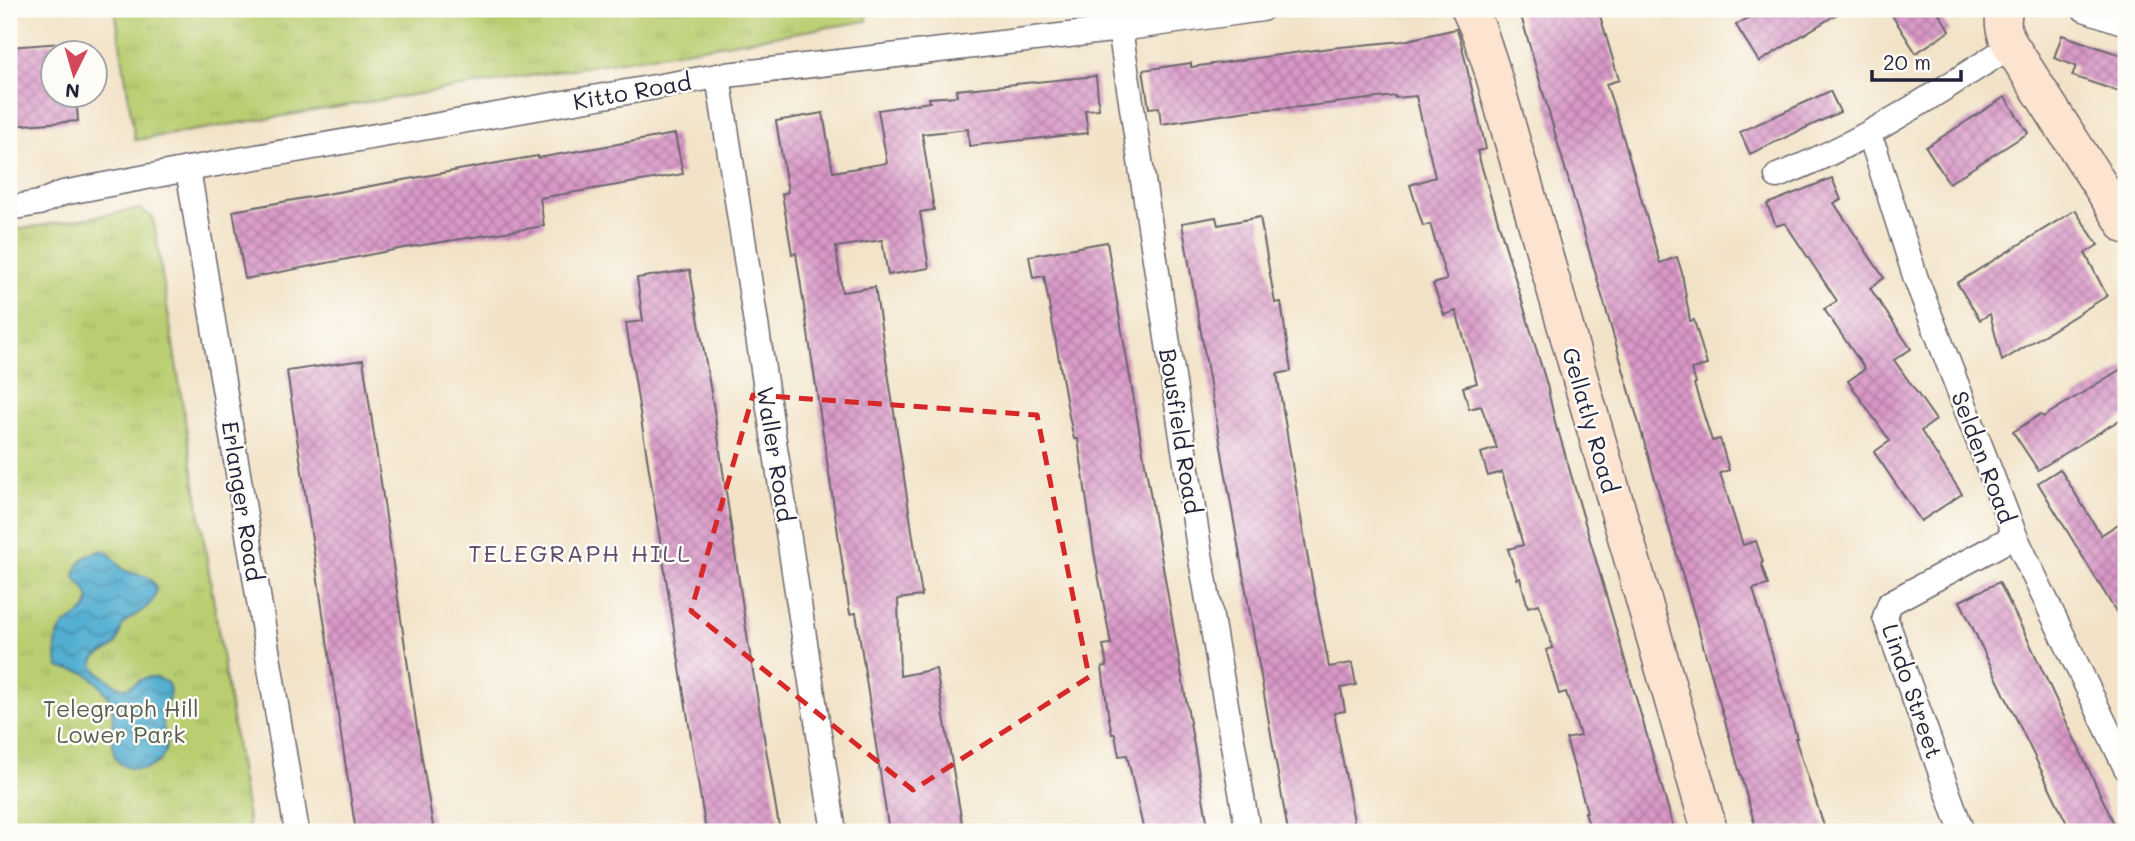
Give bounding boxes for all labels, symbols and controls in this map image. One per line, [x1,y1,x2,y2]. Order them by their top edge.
north arrow [38,38,108,108]
scale bar [1872,38,1962,82]
text: 20 m [1883,48,1931,75]
street label: Kitto Road [571,66,693,116]
text: N [64,78,81,105]
street label: Gellatly Road [1556,344,1626,496]
street label: Bousfield Road [1153,346,1209,516]
street label: Waller Road [751,384,801,524]
street label: Selden Road [1945,387,2023,527]
street label: Erlanger Road [216,419,270,583]
district label: TELEGRAPH HILL [468,537,692,568]
street label: Lindo Street [1876,620,1950,762]
park label: Telegraph Hill Lower Park [43,693,199,749]

